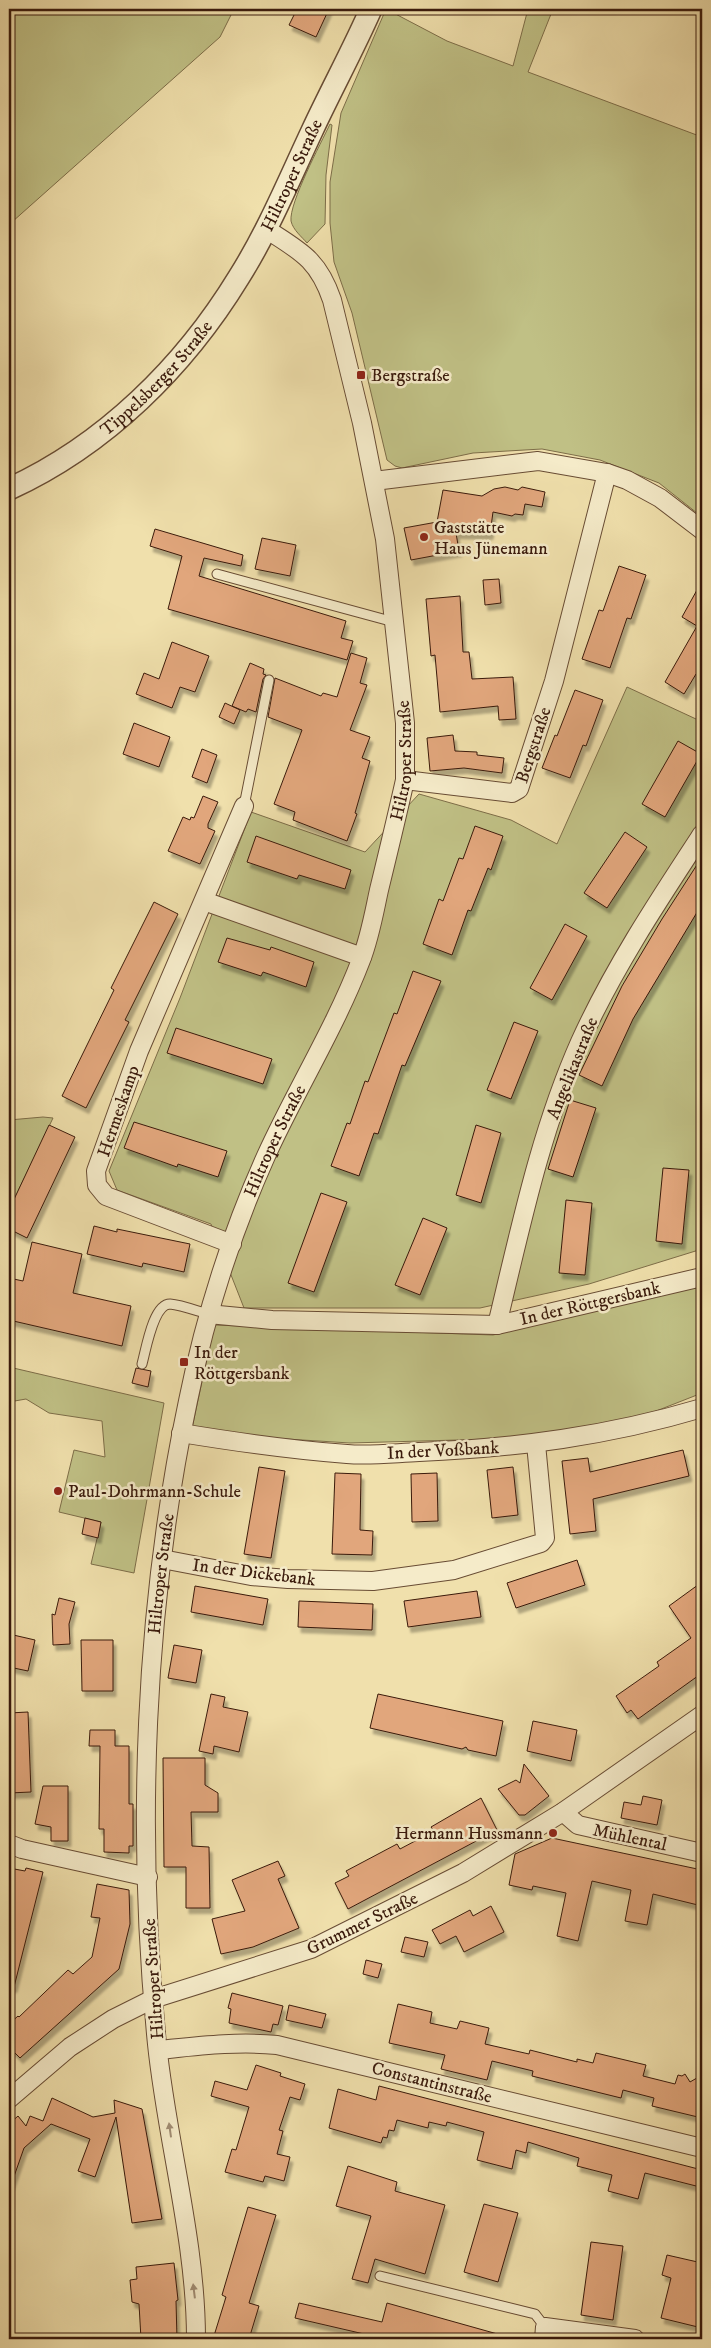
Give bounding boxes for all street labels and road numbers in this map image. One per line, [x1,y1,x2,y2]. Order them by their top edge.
street label: Hiltroper Straße [257,116,328,235]
street label: Tippelsberger Straße [96,317,218,441]
street label: Hiltroper Straße [386,699,417,823]
street label: Bergstraße [511,704,557,786]
street label: Angelikastraße [542,1014,603,1123]
street label: Hermeskamp [93,1063,145,1160]
street label: Hiltroper Straße [240,1082,311,1200]
street label: In der Röttgersbank [518,1277,663,1331]
street label: In der Voßbank [386,1437,500,1465]
street label: Hiltroper Straße [144,1512,180,1635]
street label: In der Dickebank [191,1555,317,1591]
street label: Mühlental [591,1819,669,1857]
street label: Grummer Straße [303,1888,422,1960]
street label: Hiltroper Straße [139,1918,169,2040]
street label: Constantinstraße [369,2057,494,2109]

